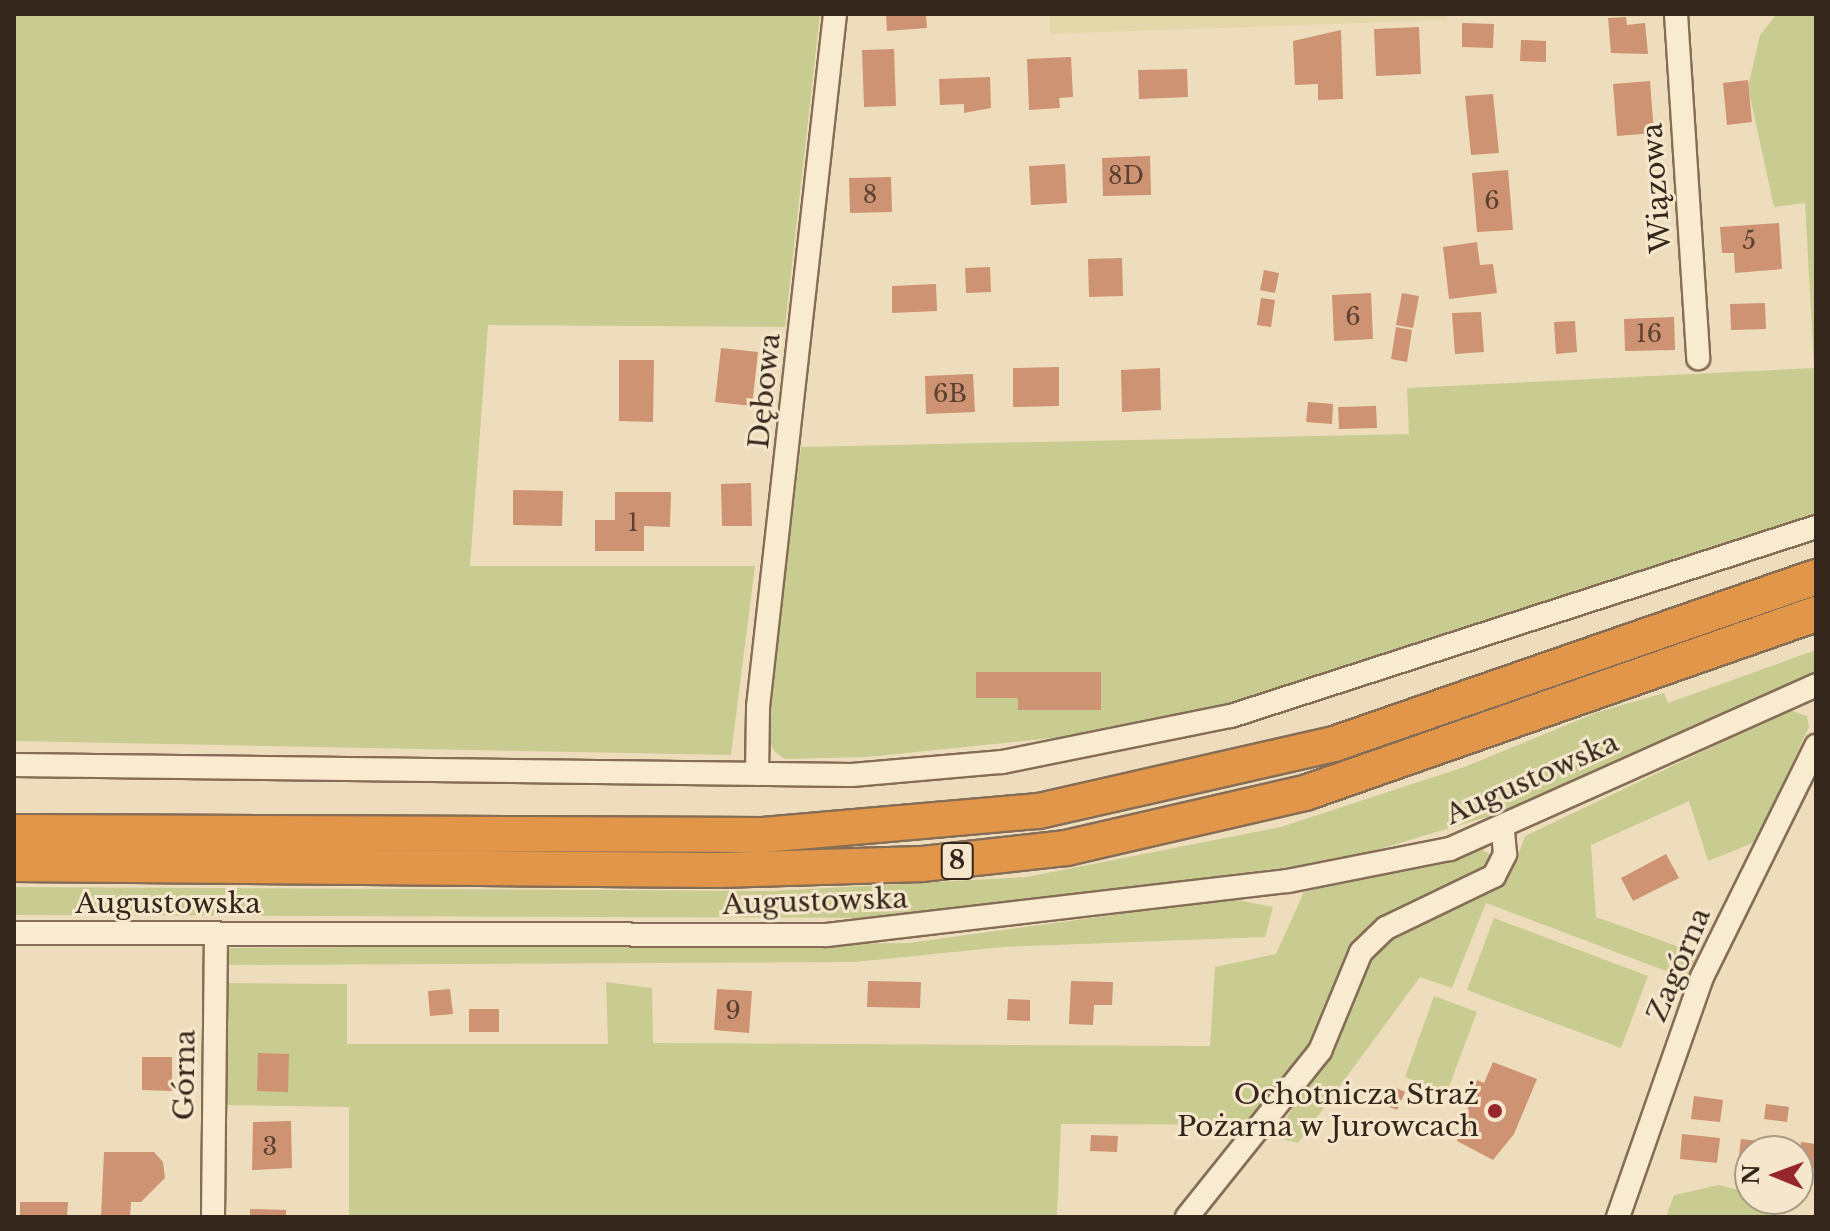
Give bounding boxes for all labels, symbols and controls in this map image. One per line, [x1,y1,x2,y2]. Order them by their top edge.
street label: Wiązowa [1636,122,1678,254]
house number: 8D [1108,162,1144,190]
house number: 8 [863,181,877,209]
house number: 6 [1484,187,1500,215]
house number: 5 [1742,227,1756,255]
house number: 6 [1345,303,1361,331]
house number: 16 [1636,320,1662,348]
street label: Dębowa [742,332,788,450]
house number: 6B [933,380,967,408]
house number: 1 [628,509,638,537]
street label: Augustowska [1440,726,1624,832]
road number: 8 [939,839,975,883]
street label: Augustowska [722,882,908,922]
street label: Augustowska [75,887,261,921]
street label: Zagórna [1640,903,1718,1027]
house number: 9 [725,997,741,1025]
street label: Górna [167,1029,203,1121]
place label: Ochotnicza Straż Pożarna w Jurowcach [1175,1078,1479,1144]
marker: Ochotnicza Straż Pożarna w Jurowcach [1486,1102,1504,1120]
house number: 3 [263,1133,277,1161]
north arrow [1734,1135,1814,1215]
text: N [1738,1164,1765,1185]

